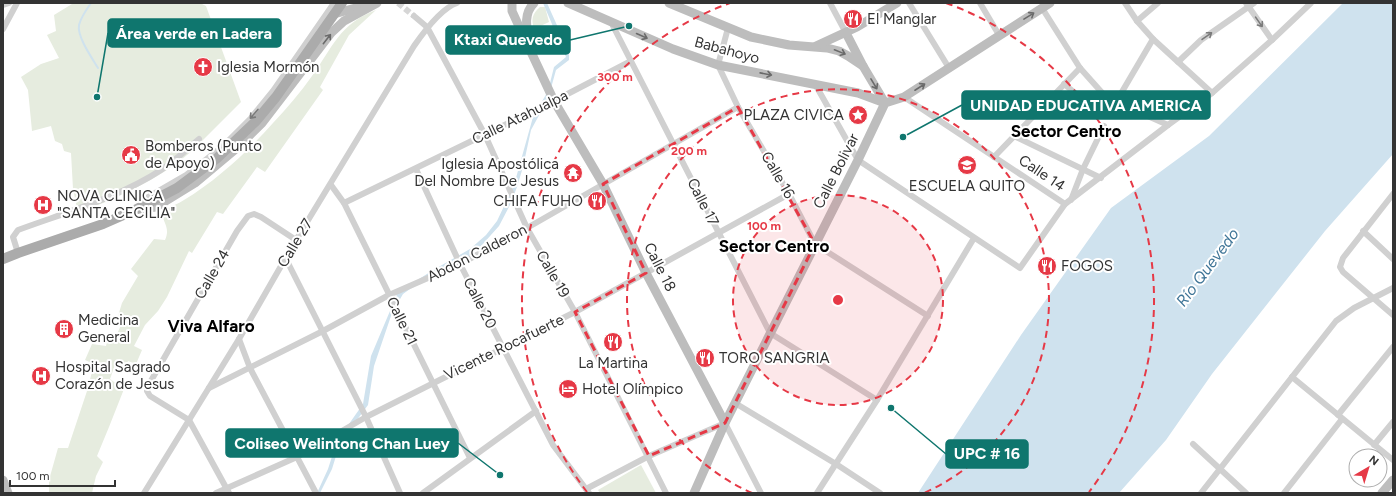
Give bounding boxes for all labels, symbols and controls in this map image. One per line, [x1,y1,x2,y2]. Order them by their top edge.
restaurant icon: El Manglar [842,8,864,30]
place label: El Manglar [867,10,936,28]
one-way arrow [1023,12,1034,20]
one-way arrow [1255,16,1263,27]
callout: Área verde en Ladera [108,19,281,47]
text: Área verde en Ladera [116,24,272,43]
callout: Ktaxi Quevedo [446,26,570,54]
text: Ktaxi Quevedo [454,30,562,49]
one-way arrow [636,32,648,40]
one-way arrow [1201,32,1212,40]
street label: Babahoyo [693,33,762,67]
one-way arrow [322,34,331,45]
one-way arrow [834,49,846,57]
church icon: Iglesia Mormón [192,56,214,78]
place label: Iglesia Mormón [217,58,319,76]
text: 300 m [597,70,633,84]
one-way arrow [759,71,772,79]
one-way arrow [870,78,878,90]
one-way arrow [914,82,926,90]
street label: Calle Atahualpa [469,86,571,148]
callout: UNIDAD EDUCATIVA AMERICA [962,91,1210,119]
text: UNIDAD EDUCATIVA AMERICA [970,96,1203,115]
place icon: PLAZA CIVICA [847,104,869,126]
place label: PLAZA CIVICA [744,106,844,124]
one-way arrow [249,108,258,119]
district label: Sector Centro [1011,121,1121,141]
street label: Calle Bolivar [809,130,863,212]
place label: Bomberos (Punto de Apoyo) [145,137,262,172]
public building icon: Bomberos (Punto de Apoyo) [120,144,142,166]
text: 200 m [671,144,707,158]
street label: Calle 16 [757,148,799,202]
street label: Calle 14 [1015,151,1069,195]
school or university icon: ESCUELA QUITO [956,154,978,176]
place label: Iglesia Apostólica Del Nombre De Jesus [414,155,559,190]
temple icon: Iglesia Apostólica Del Nombre De Jesus [562,162,584,184]
street label: Calle 17 [683,175,723,229]
place label: ESCUELA QUITO [909,177,1025,195]
place label: NOVA CLINICA "SANTA CECILIA" [57,187,175,222]
restaurant icon: CHIFA FUHO [586,190,608,212]
place label: CHIFA FUHO [493,192,583,210]
hospital icon: NOVA CLINICA "SANTA CECILIA" [32,194,54,216]
street label: Calle 27 [274,215,316,271]
text: 100 m [747,219,781,233]
street label: Abdon Calderon [424,220,530,286]
water label: Río Quevedo [1172,225,1243,310]
district label: Sector Centro [719,236,829,256]
street label: Calle 18 [640,240,680,294]
street label: Calle 24 [191,246,233,302]
street label: Calle 19 [532,247,574,301]
restaurant icon: FOGOS [1036,255,1058,277]
place label: FOGOS [1061,257,1113,275]
street label: Calle 20 [460,274,500,332]
centre of rings [831,293,845,307]
street label: Calle 21 [383,294,421,348]
street label: Vicente Rocafuerte [441,310,567,384]
place label: Medicina General [78,311,139,346]
district label: Viva Alfaro [167,316,255,336]
building icon: Medicina General [53,318,75,340]
restaurant icon: La Martina [602,331,624,353]
restaurant icon: TORO SANGRIA [694,347,716,369]
place label: TORO SANGRIA [719,349,830,367]
place label: La Martina [578,354,648,372]
place label: Hospital Sagrado Corazón de Jesus [55,358,174,393]
hospital icon: Hospital Sagrado Corazón de Jesus [30,365,52,387]
hotel icon: Hotel Olímpico [557,378,579,400]
place label: Hotel Olímpico [582,380,683,398]
callout: Coliseo Welintong Chan Luey [226,429,458,457]
text: Coliseo Welintong Chan Luey [234,434,450,453]
callout: UPC # 16 [946,440,1028,468]
text: UPC # 16 [954,444,1020,463]
north arrow [1348,448,1388,488]
text: N [1366,453,1381,468]
scale bar [10,462,115,488]
text: 100 m [16,469,50,483]

